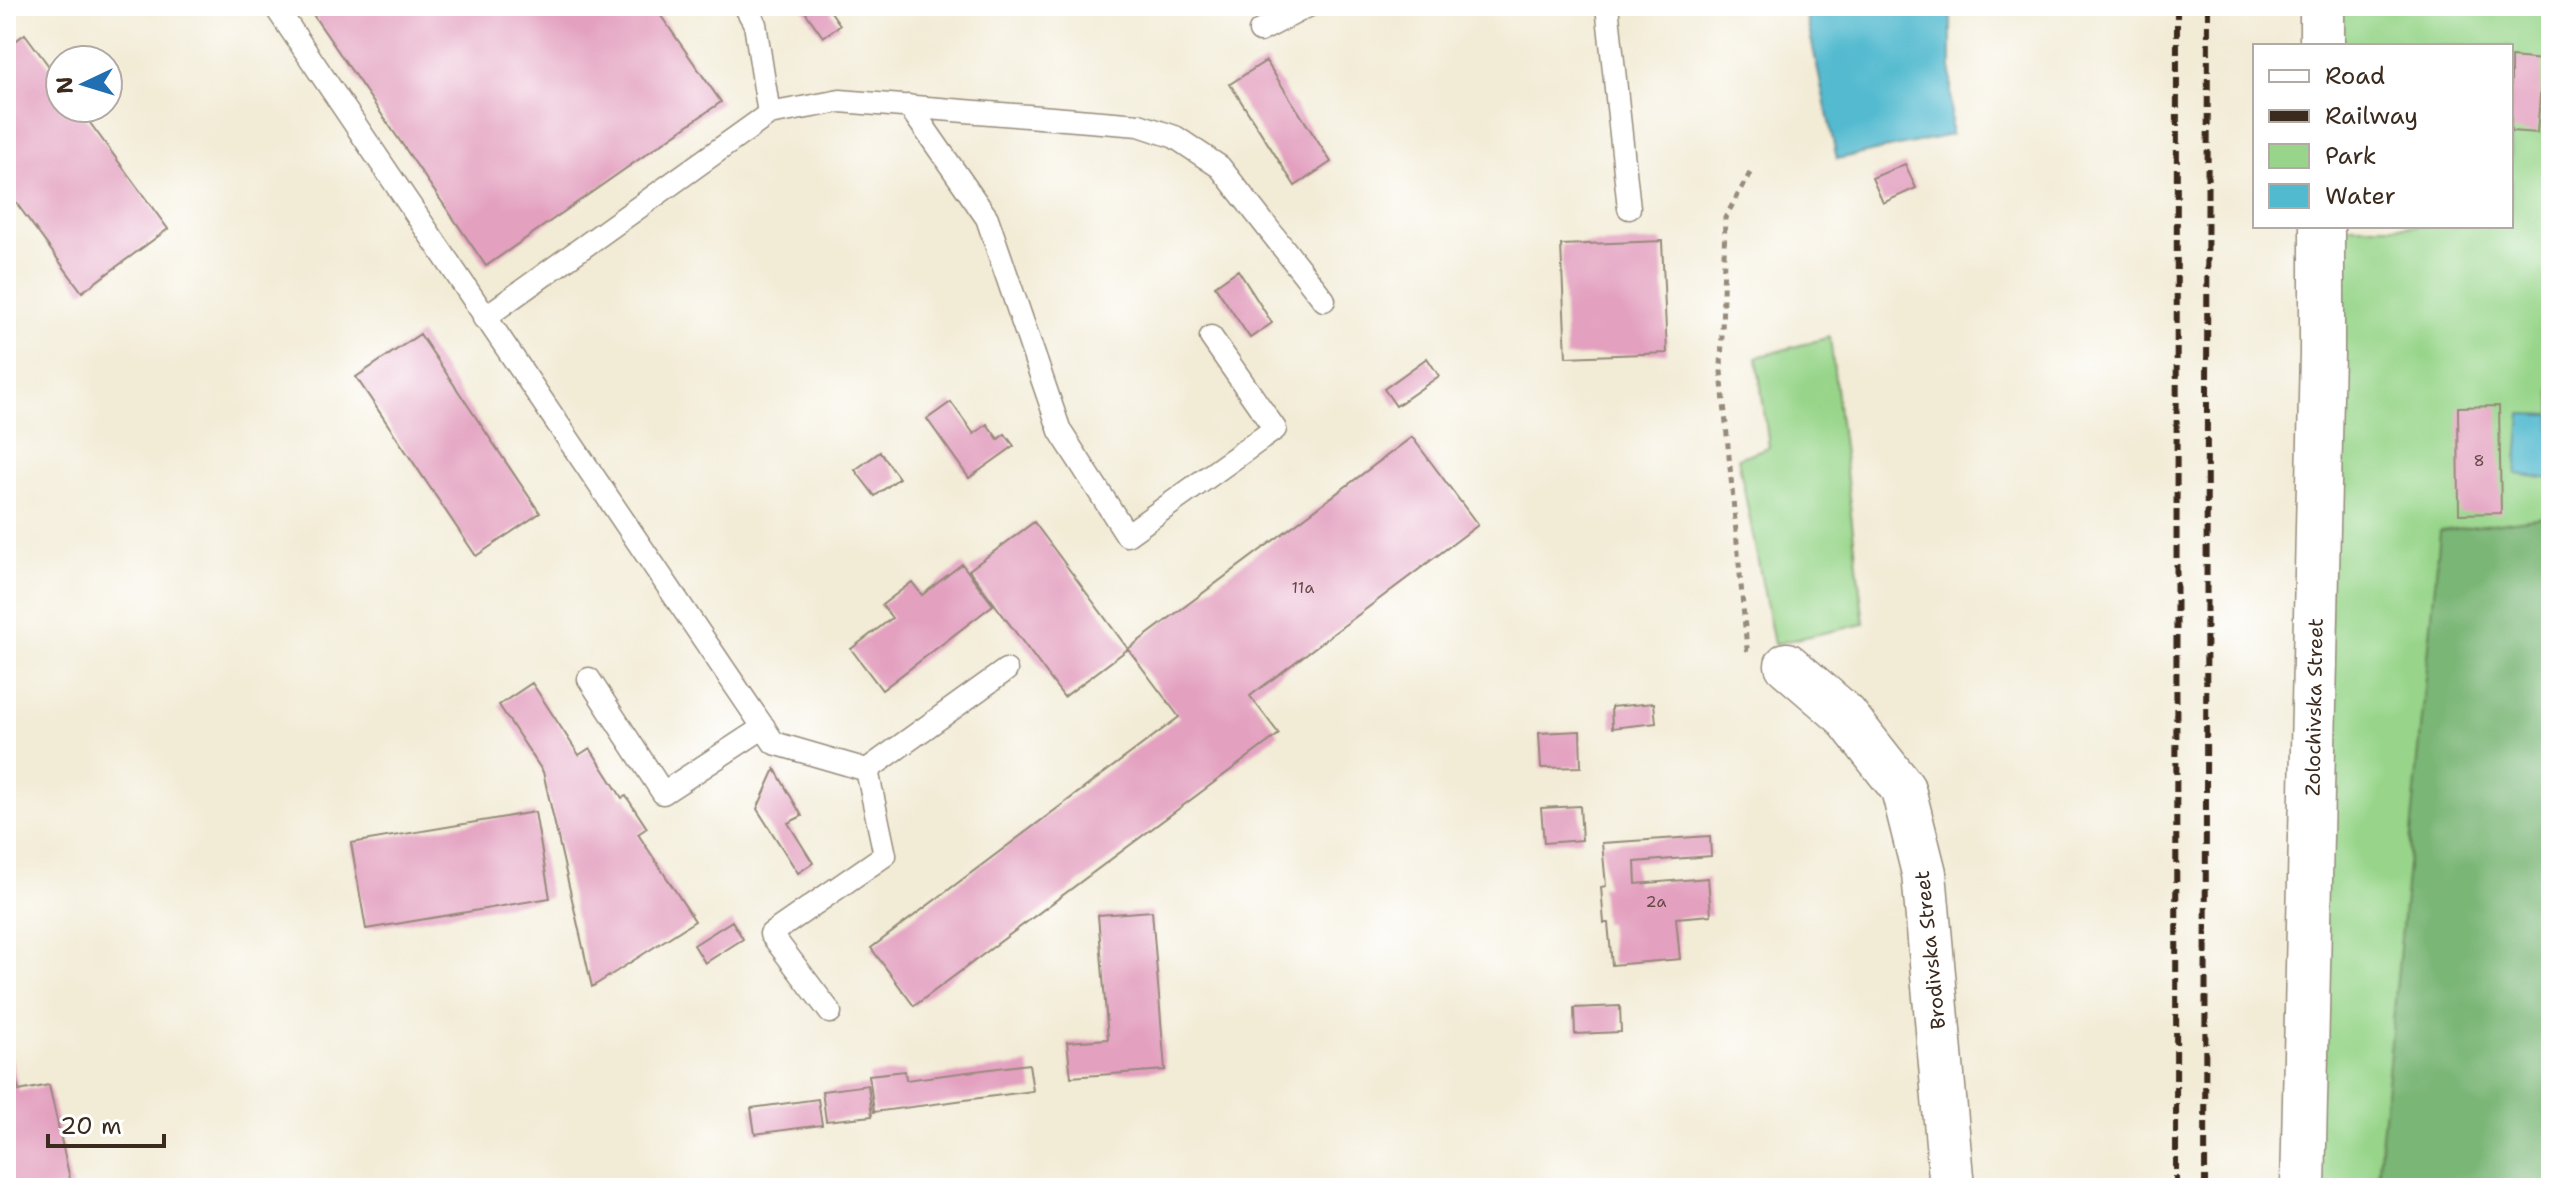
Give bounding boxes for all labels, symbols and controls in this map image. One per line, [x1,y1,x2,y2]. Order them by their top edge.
north arrow [44,44,124,124]
legend [2253,44,2513,228]
text: Road [2325,60,2385,92]
text: N [49,76,80,95]
text: Railway [2325,100,2418,132]
text: Park [2325,140,2377,172]
text: Water [2325,180,2396,212]
house number: 8 [2473,450,2485,471]
house number: 11а [1292,577,1314,598]
street label: Zolochivska Street [2299,618,2329,796]
street label: Brodivska Street [1909,869,1951,1031]
house number: 2а [1645,891,1667,912]
scale bar [48,1098,164,1148]
text: 20 m [60,1110,122,1142]

